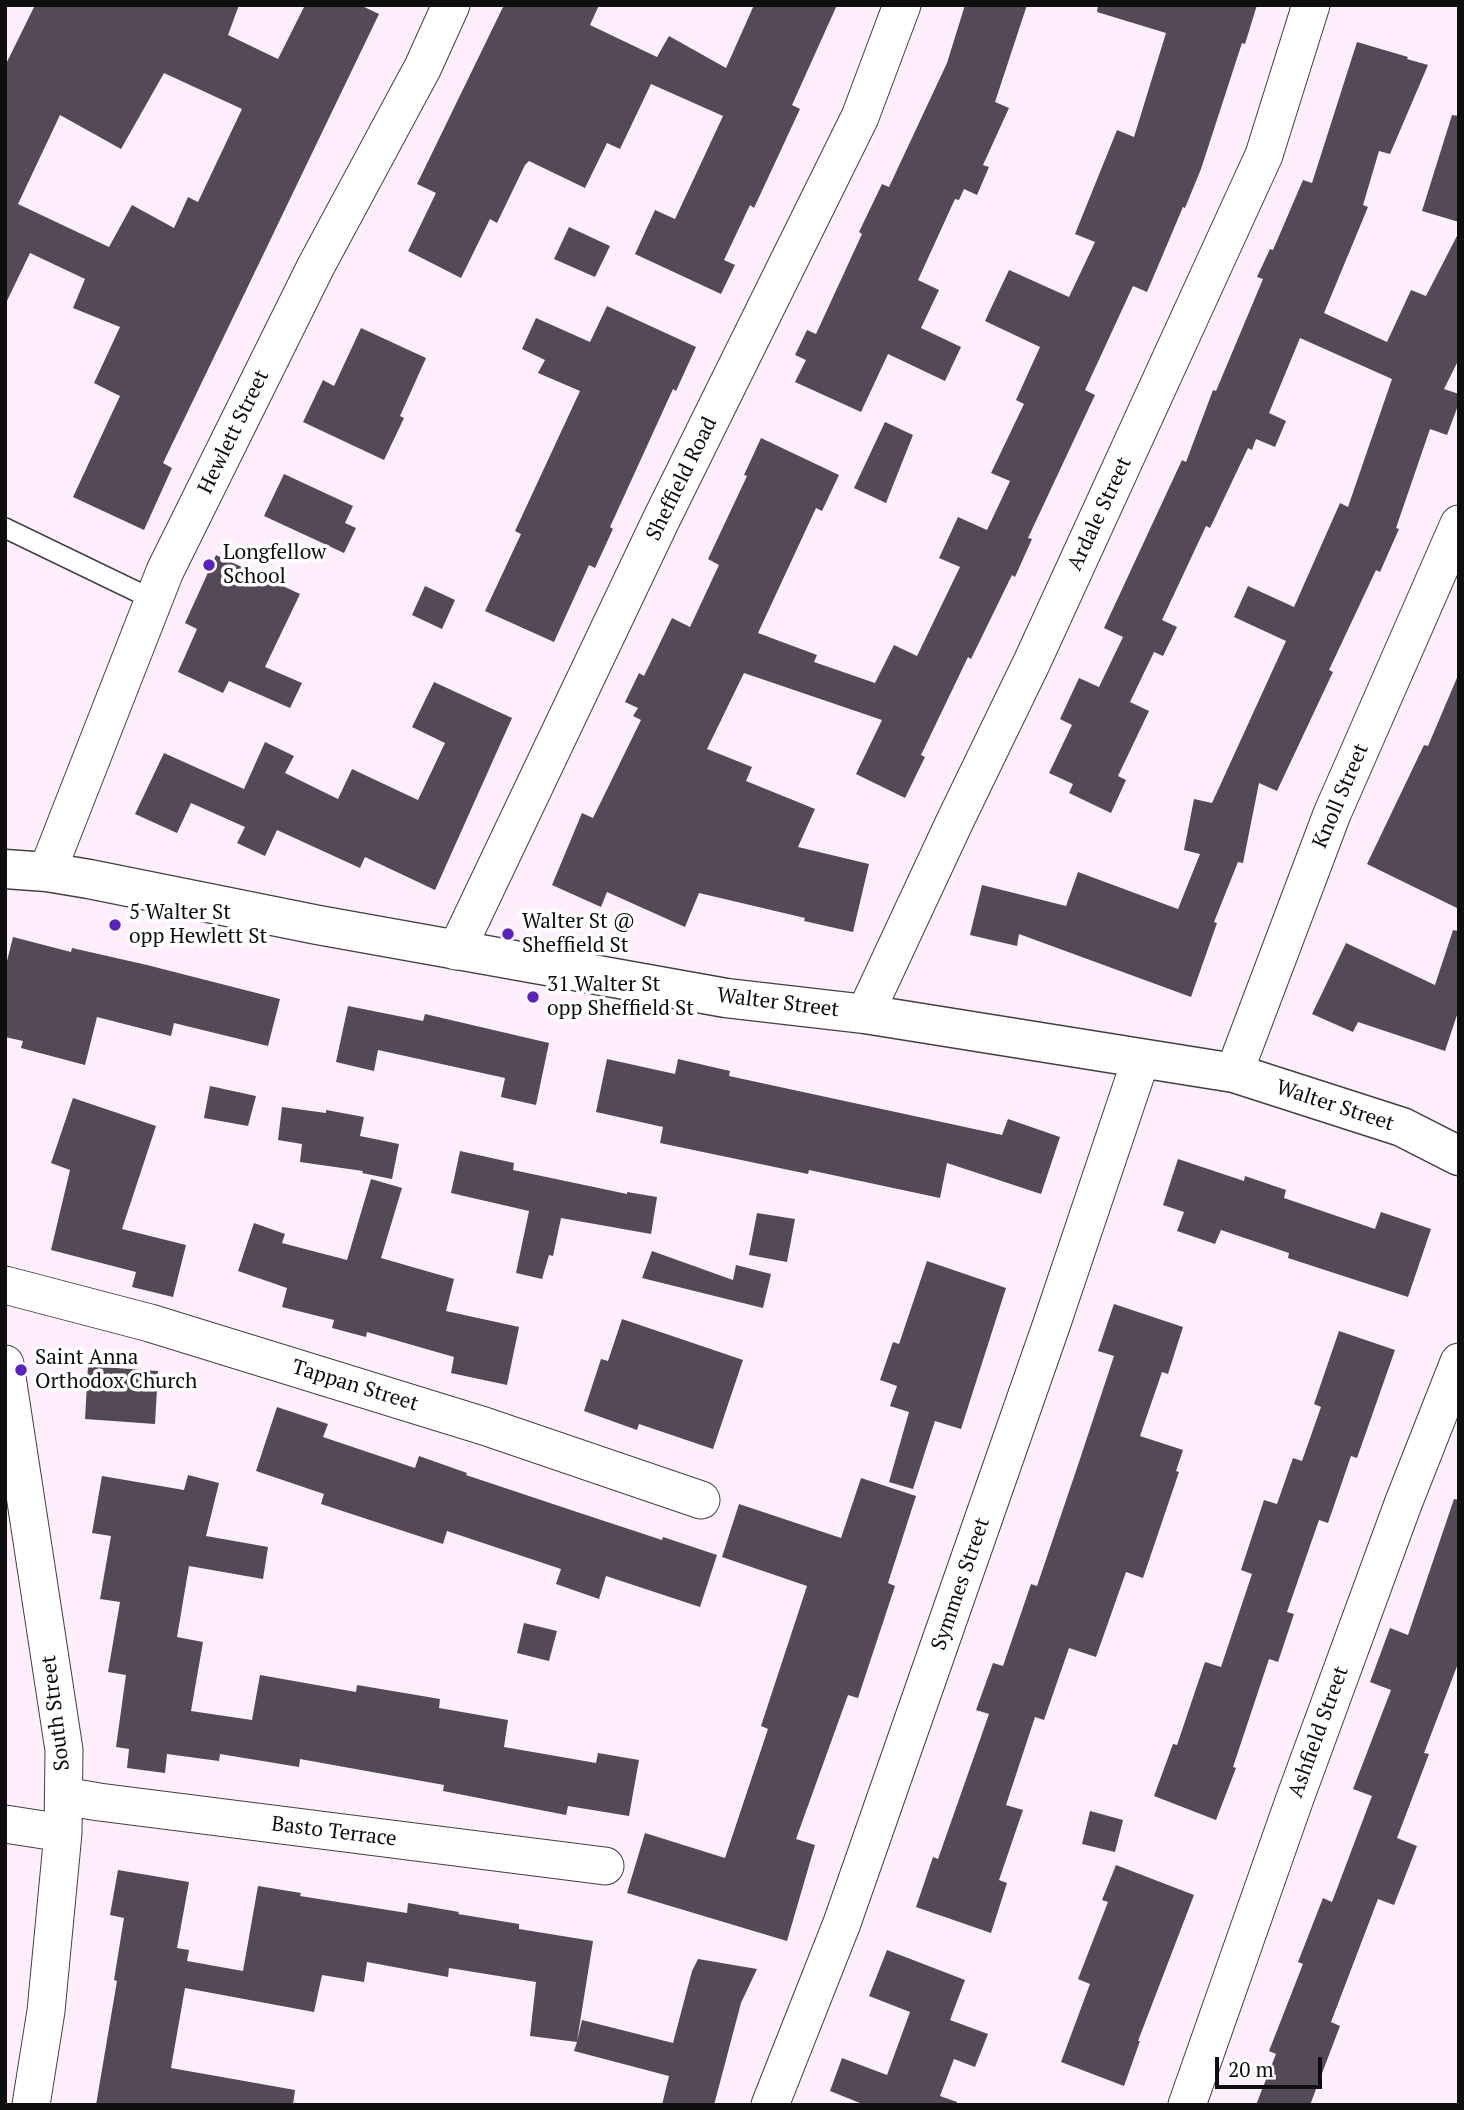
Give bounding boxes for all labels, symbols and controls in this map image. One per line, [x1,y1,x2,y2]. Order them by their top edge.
street label: Hewlett Street [193,366,275,498]
street label: Sheffield Road [641,413,723,545]
street label: Ardale Street [1063,453,1137,575]
place label: Longfellow School [223,540,326,590]
marker: Longfellow School [201,557,217,573]
street label: Knoll Street [1308,740,1374,852]
place label: 5 Walter St opp Hewlett St [129,900,267,950]
place label: Walter St @ Sheffield St [522,909,635,959]
marker: 5 Walter St opp Hewlett St [107,917,123,933]
marker: Walter St @ Sheffield St [500,926,516,942]
place label: 31 Walter St opp Sheffield St [547,972,694,1022]
street label: Walter Street [716,983,840,1023]
marker: 31 Walter St opp Sheffield St [525,989,541,1005]
street label: Walter Street [1273,1075,1397,1137]
place label: Saint Anna Orthodox Church [35,1345,197,1395]
street label: Tappan Street [289,1355,421,1417]
marker: Saint Anna Orthodox Church [13,1362,29,1378]
street label: Symmes Street [926,1514,996,1654]
street label: South Street [36,1654,76,1772]
street label: Ashfield Street [1284,1663,1354,1801]
street label: Basto Terrace [270,1812,398,1852]
scale bar [1219,2044,1326,2088]
text: 20 m [1228,2055,1274,2083]

